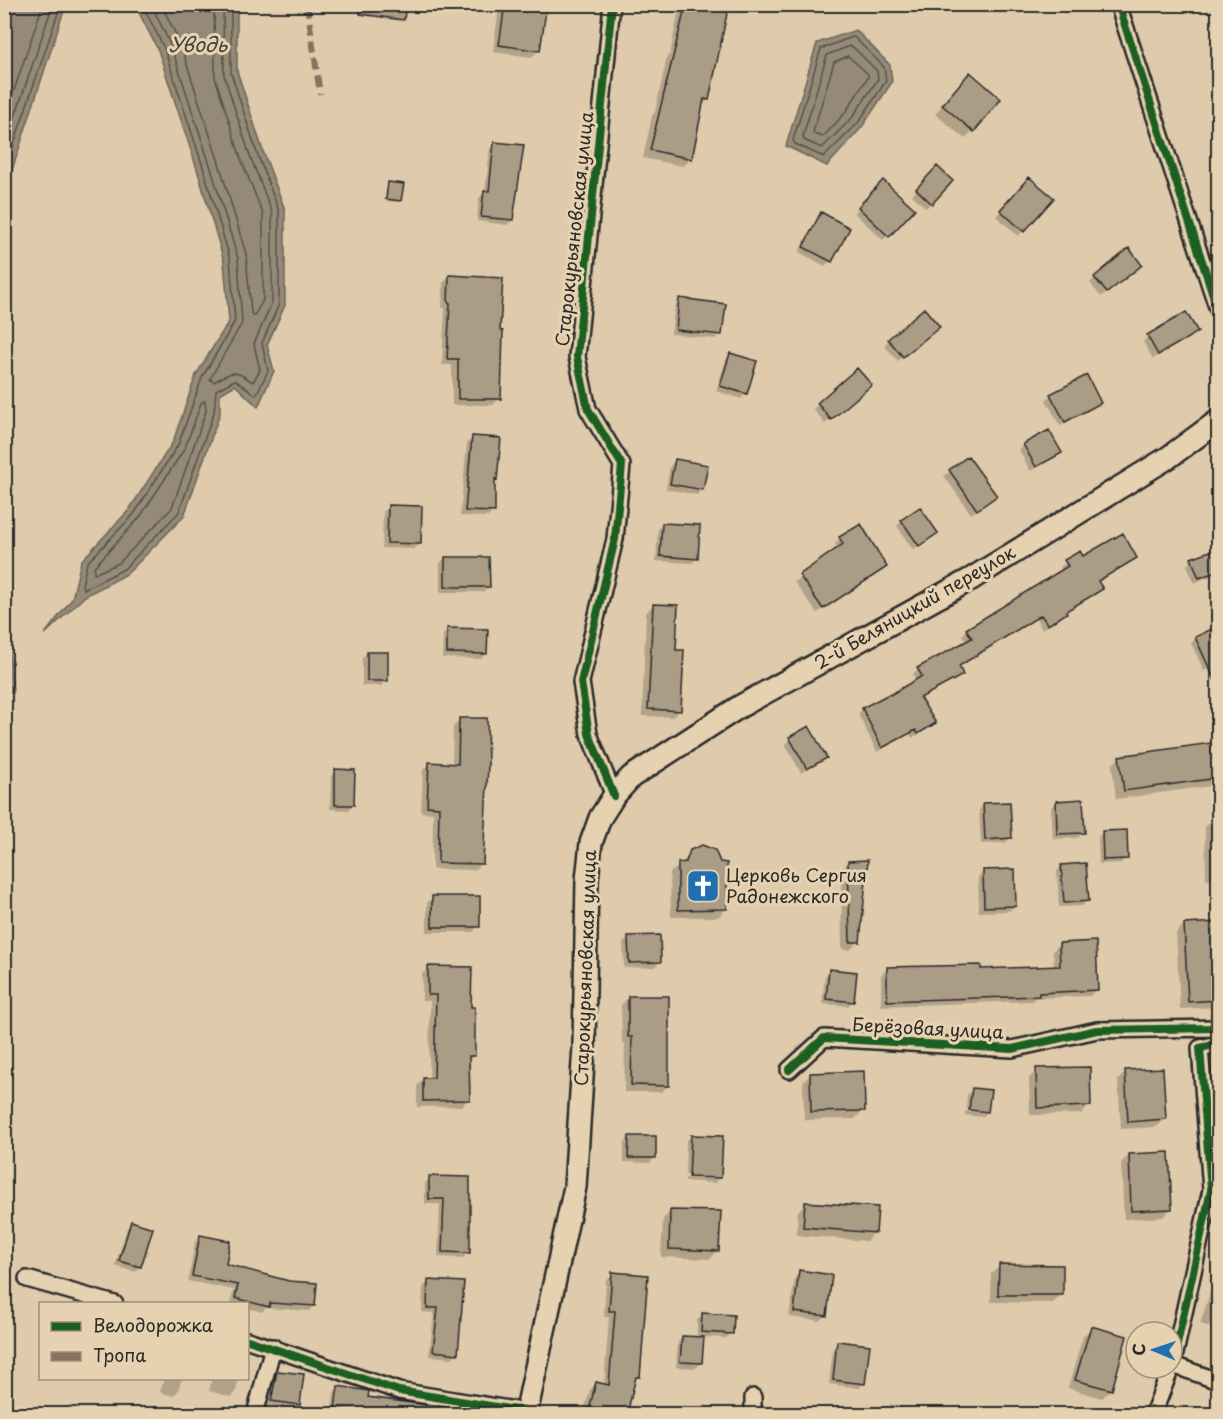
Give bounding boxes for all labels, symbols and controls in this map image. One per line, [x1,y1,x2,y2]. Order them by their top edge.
water label: Уводь [169,29,228,59]
street label: Старокурьяновская улица [548,109,599,348]
street label: 2-й Беляницкий переулок [809,538,1020,675]
street label: Старокурьяновская улица [567,849,602,1086]
place label: Церковь Сергия Радонежского [726,861,867,909]
church icon: Церковь Сергия Радонежского [685,868,721,904]
street label: Берёзовая улица [852,1010,1005,1045]
legend [39,1302,249,1380]
text: Велодорожка [93,1311,214,1338]
north arrow [1124,1320,1184,1380]
text: Тропа [93,1341,146,1368]
text: С [1126,1343,1150,1356]

